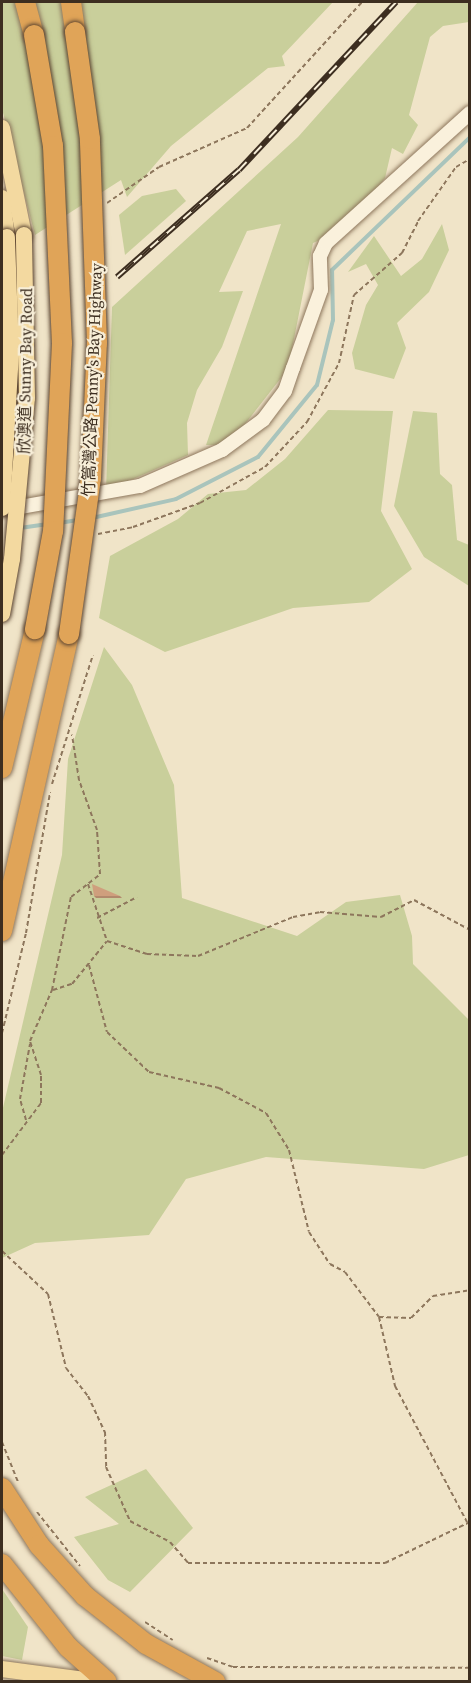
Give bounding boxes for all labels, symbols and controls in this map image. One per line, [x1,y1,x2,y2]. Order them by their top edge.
street label: 竹篙灣公路 Penny's Bay Highway [78,263,106,497]
street label: 欣澳道 Sunny Bay Road [14,288,36,454]

